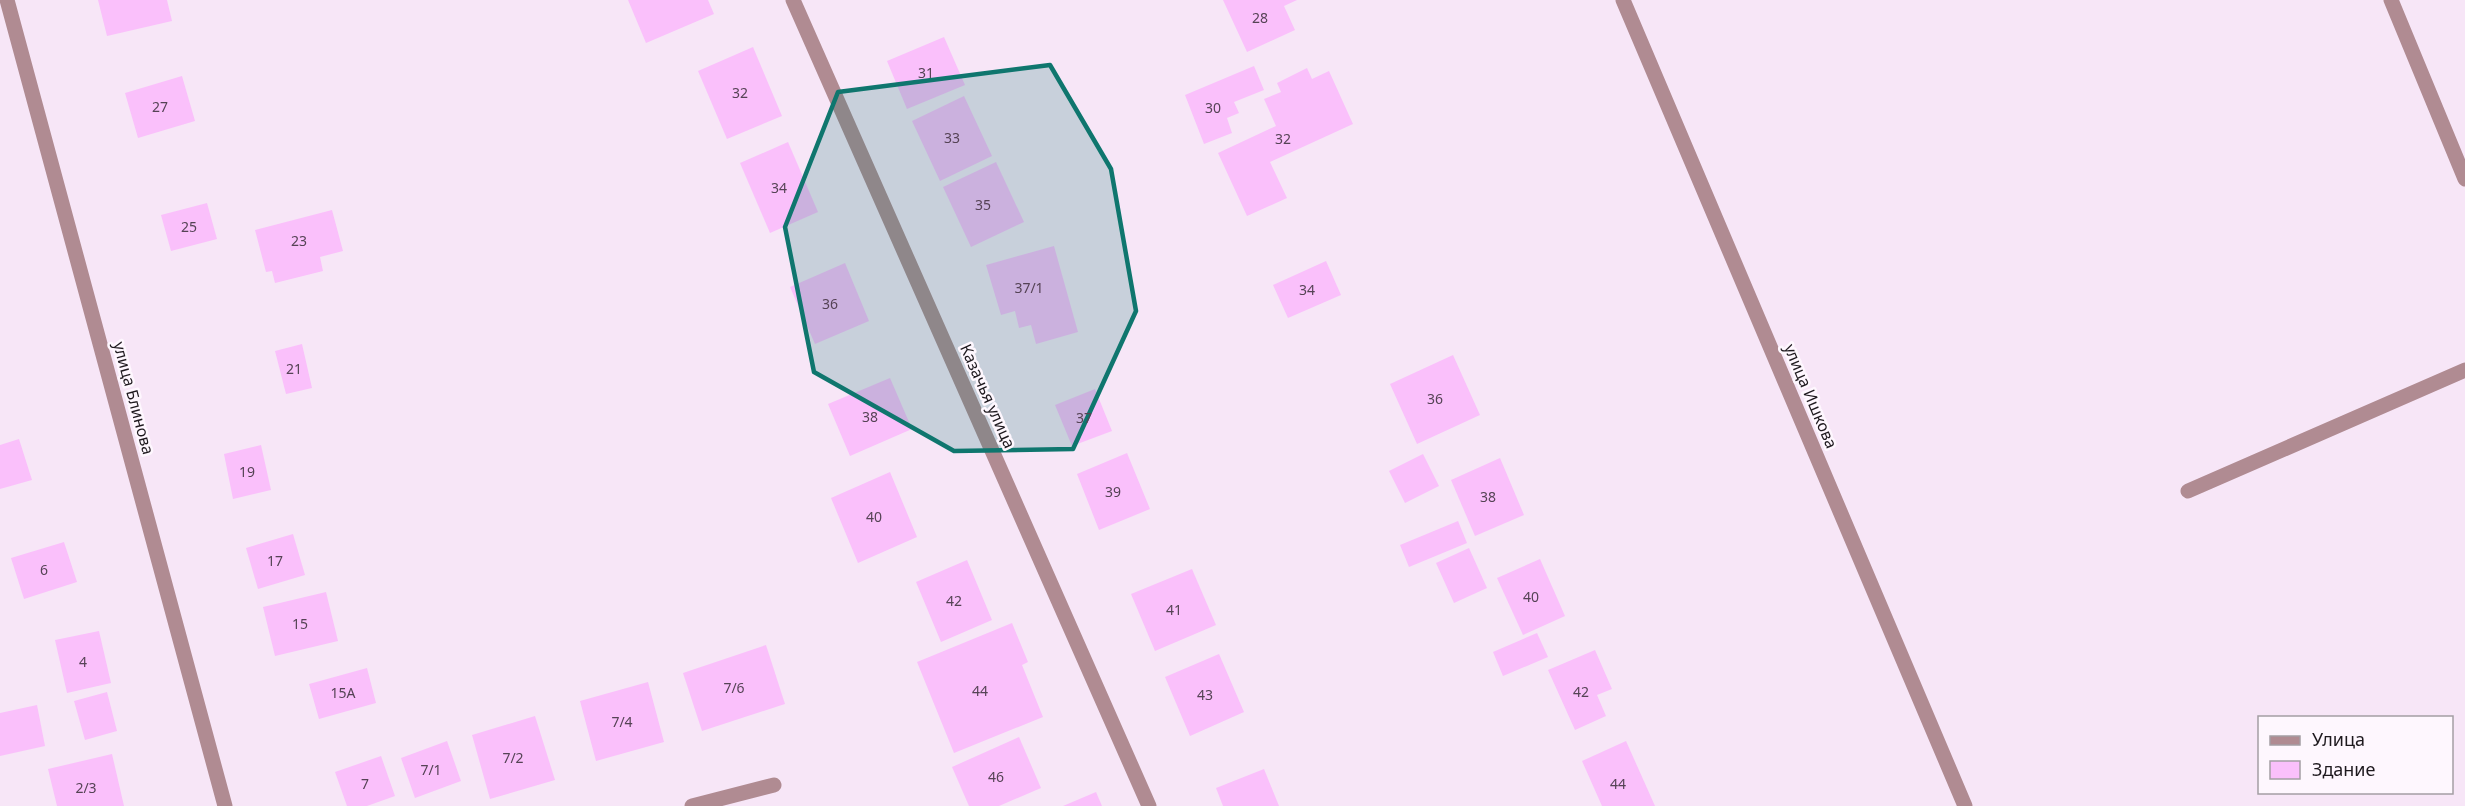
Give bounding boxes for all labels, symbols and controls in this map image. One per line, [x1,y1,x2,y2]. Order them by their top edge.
house number: 28 [1252,8,1268,27]
house number: 31 [918,63,934,82]
house number: 32 [732,83,748,102]
house number: 27 [152,97,168,116]
house number: 30 [1205,98,1221,117]
house number: 33 [944,128,960,147]
house number: 32 [1275,129,1291,148]
house number: 34 [771,178,787,197]
house number: 35 [975,195,991,214]
house number: 25 [181,217,197,236]
house number: 23 [291,231,307,250]
house number: 37/1 [1014,278,1044,297]
house number: 34 [1299,280,1315,299]
house number: 36 [822,294,838,313]
street label: улица Блинова [108,339,160,457]
street label: Казачья улица [955,340,1021,452]
street label: улица Ишкова [1779,340,1843,452]
house number: 21 [286,359,302,378]
house number: 36 [1427,389,1443,408]
house number: 38 [862,407,878,426]
house number: 37 [1076,408,1092,427]
house number: 19 [239,462,255,481]
house number: 39 [1105,482,1121,501]
house number: 38 [1480,487,1496,506]
house number: 40 [866,507,882,526]
house number: 17 [267,551,283,570]
house number: 6 [40,560,48,579]
house number: 40 [1523,587,1539,606]
house number: 42 [946,591,962,610]
house number: 41 [1166,600,1182,619]
house number: 15 [292,614,308,633]
house number: 4 [79,652,87,671]
house number: 7/6 [723,678,745,697]
house number: 44 [972,681,988,700]
house number: 42 [1573,682,1589,701]
house number: 15А [331,683,356,702]
house number: 43 [1197,685,1213,704]
house number: 7/4 [611,712,633,731]
legend [2258,716,2453,794]
text: Улица [2312,727,2365,751]
house number: 7/2 [502,748,524,767]
text: Здание [2312,757,2376,781]
house number: 7/1 [420,760,442,779]
house number: 46 [988,767,1004,786]
house number: 7 [361,774,369,793]
house number: 44 [1610,774,1626,793]
house number: 2/3 [75,778,97,797]

